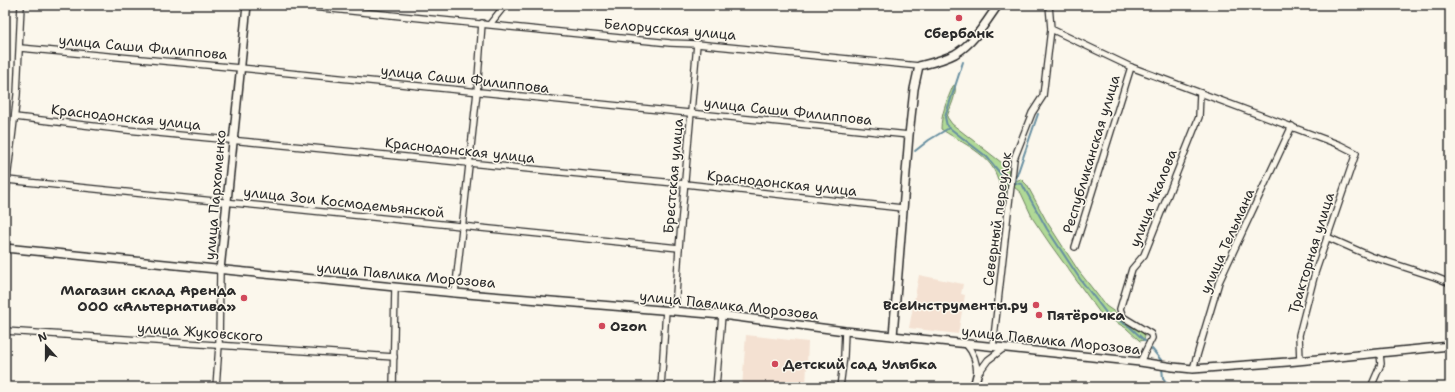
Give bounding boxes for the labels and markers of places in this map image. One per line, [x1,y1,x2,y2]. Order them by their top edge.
marker: Сбербанк [954,13,964,23]
place label: Сбербанк [924,24,994,42]
place label: Магазин склад Аренда ООО «Альтернатива» [60,281,236,315]
marker: Магазин склад Аренда ООО «Альтернатива» [239,293,249,303]
place label: ВсеИнструменты.ру [883,296,1028,314]
marker: ВсеИнструменты.ру [1031,300,1041,310]
place label: Пятёрочка [1047,306,1126,324]
marker: Пятёрочка [1034,310,1044,320]
place label: Ozon [610,317,647,335]
marker: Ozon [597,321,607,331]
place label: Детский сад Улыбка [783,355,937,373]
marker: Детский сад Улыбка [770,359,780,369]

